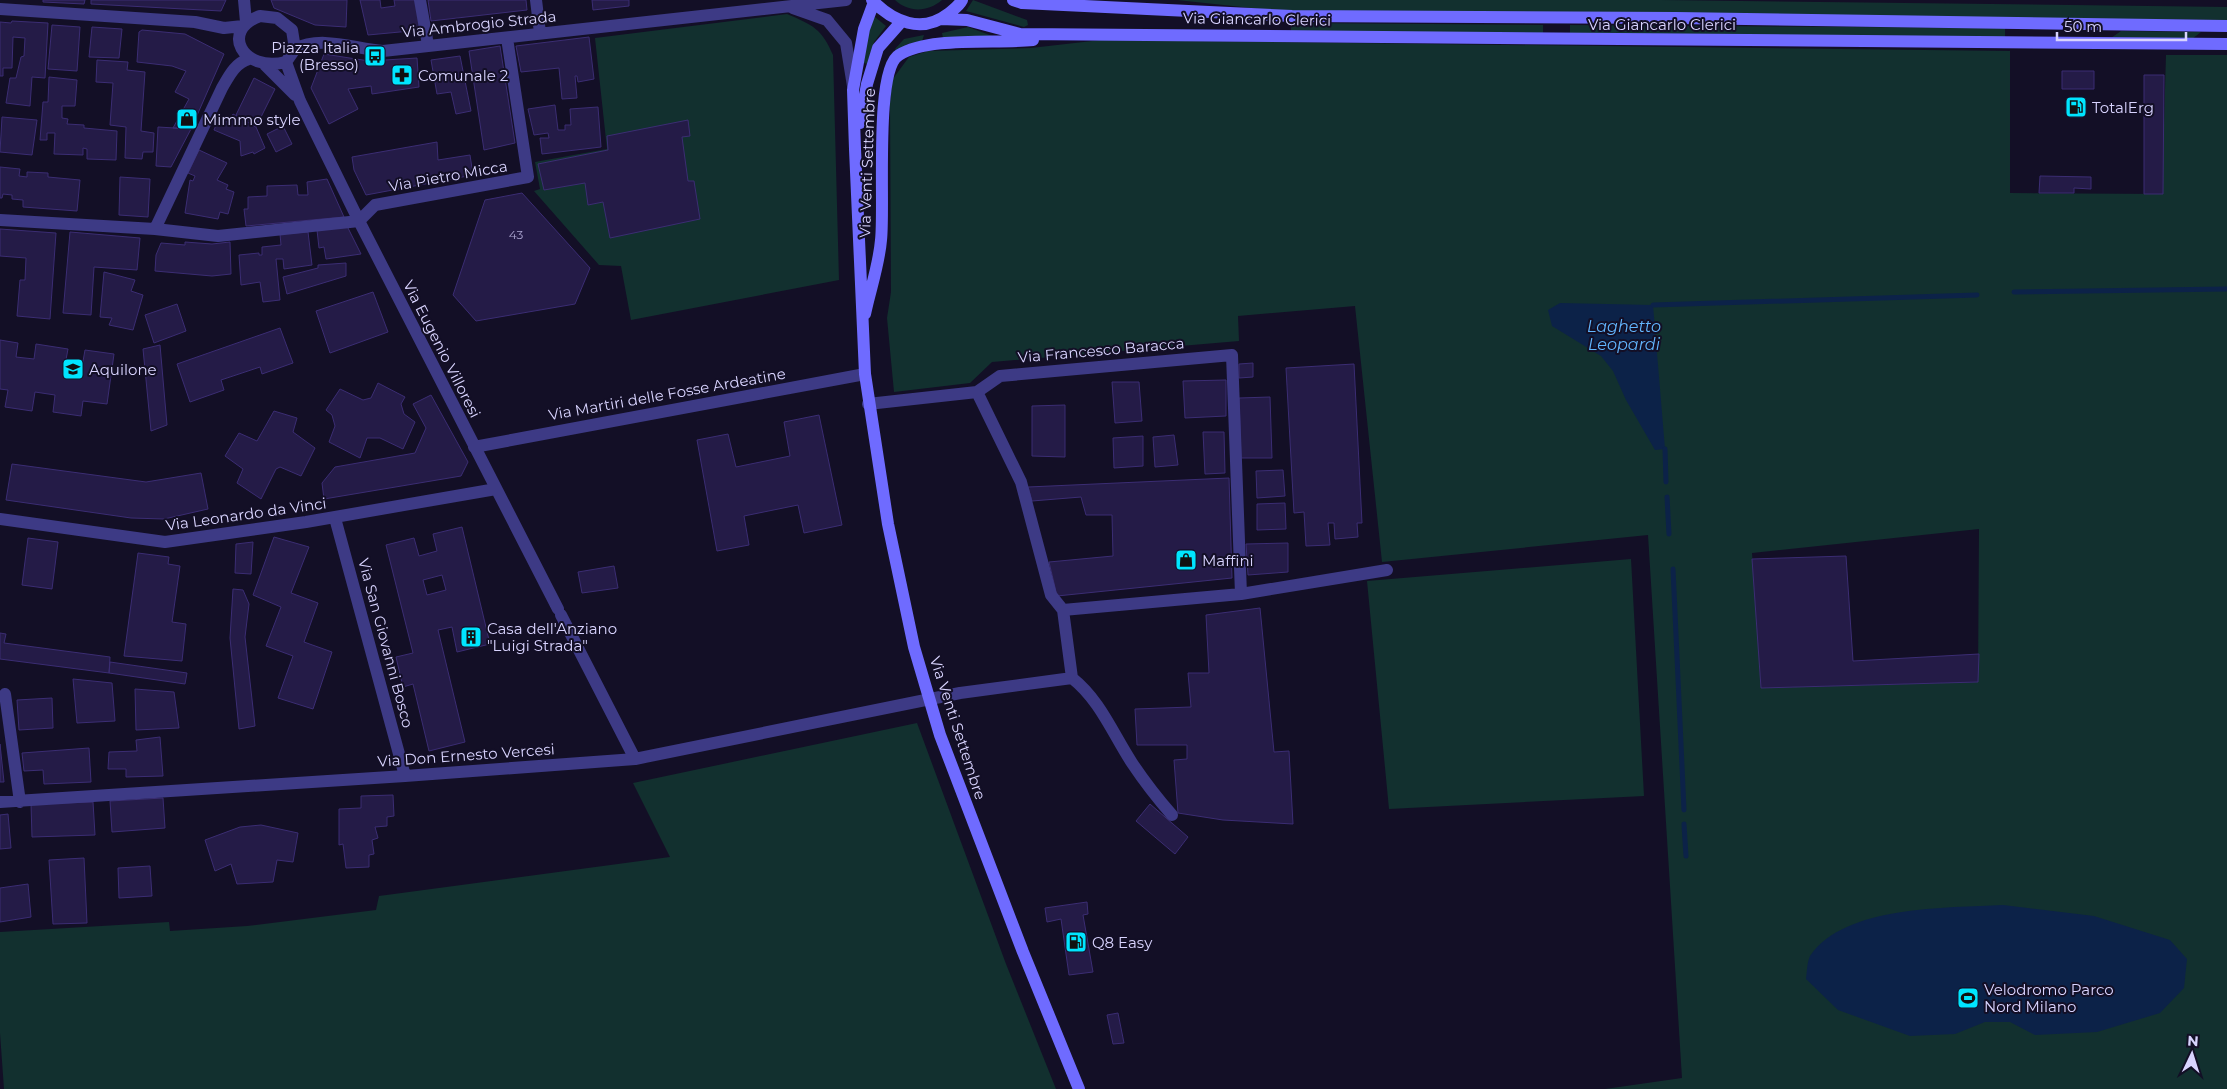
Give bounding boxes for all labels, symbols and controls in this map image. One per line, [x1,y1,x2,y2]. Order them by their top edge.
street label: Via Ambrogio Strada [401,6,557,42]
street label: Via Giancarlo Clerici [1183,8,1331,30]
scale bar [2057,10,2186,42]
street label: Via Giancarlo Clerici [1588,15,1736,34]
text: 50 m [2064,17,2102,36]
place label: Piazza Italia (Bresso) [271,38,359,74]
bus stop icon: Piazza Italia (Bresso) [363,44,387,68]
pharmacy icon: Comunale 2 [390,63,414,87]
place label: Comunale 2 [418,66,508,85]
street label: Via Venti Settembre [855,88,879,238]
fuel station icon: TotalErg [2064,95,2088,119]
place label: TotalErg [2092,98,2154,117]
shop icon: Mimmo style [175,107,199,131]
place label: Mimmo style [203,110,301,129]
street label: Via Pietro Micca [387,156,509,196]
house number: 43 [509,227,523,242]
street label: Via Eugenio Villoresi [399,277,485,421]
water label: Laghetto Leopardi [1587,317,1661,354]
street label: Via Francesco Baracca [1017,333,1185,367]
school or university icon: Aquilone [61,357,85,381]
place label: Aquilone [89,360,157,379]
street label: Via Martiri delle Fosse Ardeatine [547,364,787,424]
street label: Via Leonardo da Vinci [164,493,328,535]
shop icon: Maffini [1174,548,1198,572]
place label: Maffini [1202,551,1254,570]
street label: Via San Giovanni Bosco [354,556,418,730]
place label: Casa dell'Anziano "Luigi Strada" [487,619,617,655]
building icon: Casa dell'Anziano "Luigi Strada" [459,625,483,649]
street label: Via Venti Settembre [926,654,990,802]
street label: Via Don Ernesto Vercesi [377,739,555,771]
fuel station icon: Q8 Easy [1064,930,1088,954]
place label: Q8 Easy [1092,933,1153,952]
place label: Velodromo Parco Nord Milano [1984,980,2114,1016]
sports icon: Velodromo Parco Nord Milano [1956,986,1980,1010]
north arrow [2167,1029,2217,1079]
text: N [2187,1032,2199,1050]

